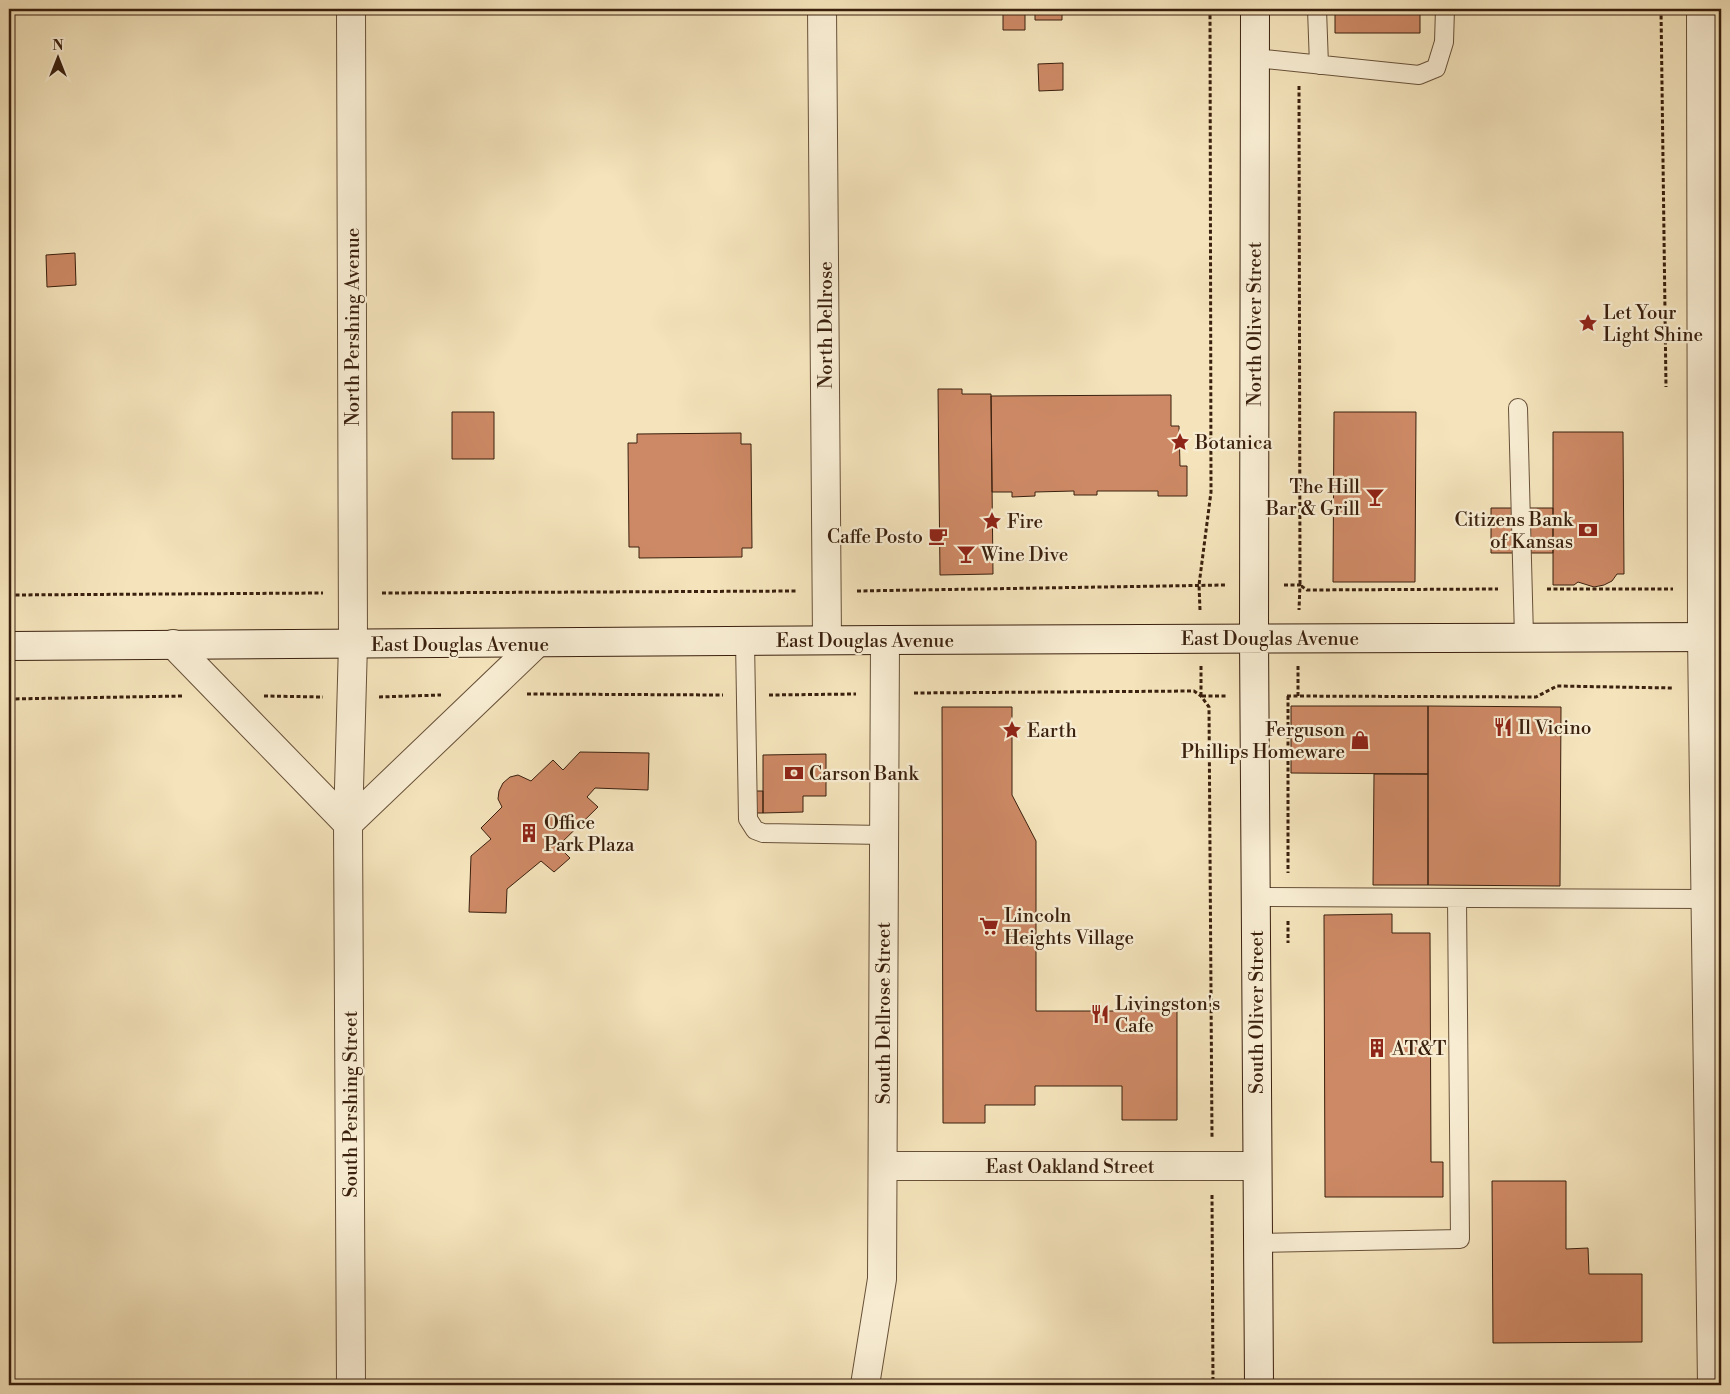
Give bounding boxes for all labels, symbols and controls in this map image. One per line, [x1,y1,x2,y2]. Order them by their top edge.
north arrow [32,32,82,82]
text: N [52,37,64,55]
street label: North Pershing Avenue [341,228,365,426]
street label: North Oliver Street [1243,241,1267,406]
street label: North Dellrose [814,261,838,389]
place label: Let Your Light Shine [1603,301,1703,347]
place icon: Let Your Light Shine [1577,312,1599,334]
place icon: Botanica [1169,431,1191,453]
place label: Botanica [1194,431,1273,455]
place label: The Hill Bar & Grill [1265,475,1360,521]
bar icon: The Hill Bar & Grill [1364,486,1386,508]
place label: Citizens Bank of Kansas [1454,508,1574,554]
place icon: Fire [981,510,1003,532]
place label: Fire [1007,510,1043,534]
bank icon: Citizens Bank of Kansas [1577,519,1599,541]
place label: Caffe Posto [827,525,923,549]
cafe icon: Caffe Posto [927,525,949,547]
bar icon: Wine Dive [955,543,977,565]
place label: Wine Dive [980,543,1068,567]
street label: East Douglas Avenue [1181,627,1359,651]
street label: East Douglas Avenue [776,629,954,653]
street label: East Douglas Avenue [371,633,549,657]
restaurant icon: Il Vicino [1492,716,1514,738]
place label: Il Vicino [1518,716,1591,740]
place label: Ferguson Phillips Homeware [1181,718,1345,764]
place icon: Earth [1001,719,1023,741]
place label: Earth [1027,719,1077,743]
shop icon: Ferguson Phillips Homeware [1349,729,1371,751]
bank icon: Carson Bank [783,762,805,784]
place label: Carson Bank [809,762,919,786]
place label: Office Park Plaza [544,811,635,857]
building icon: Office Park Plaza [518,822,540,844]
place label: Lincoln Heights Village [1004,904,1134,950]
supermarket icon: Lincoln Heights Village [978,915,1000,937]
street label: South Dellrose Street [872,922,896,1104]
street label: South Oliver Street [1245,930,1269,1094]
place label: Livingston's Cafe [1115,992,1220,1038]
restaurant icon: Livingston's Cafe [1089,1003,1111,1025]
street label: South Pershing Street [339,1010,363,1197]
building icon: AT&T [1366,1037,1388,1059]
place label: AT&T [1391,1037,1447,1061]
street label: East Oakland Street [985,1155,1155,1179]

